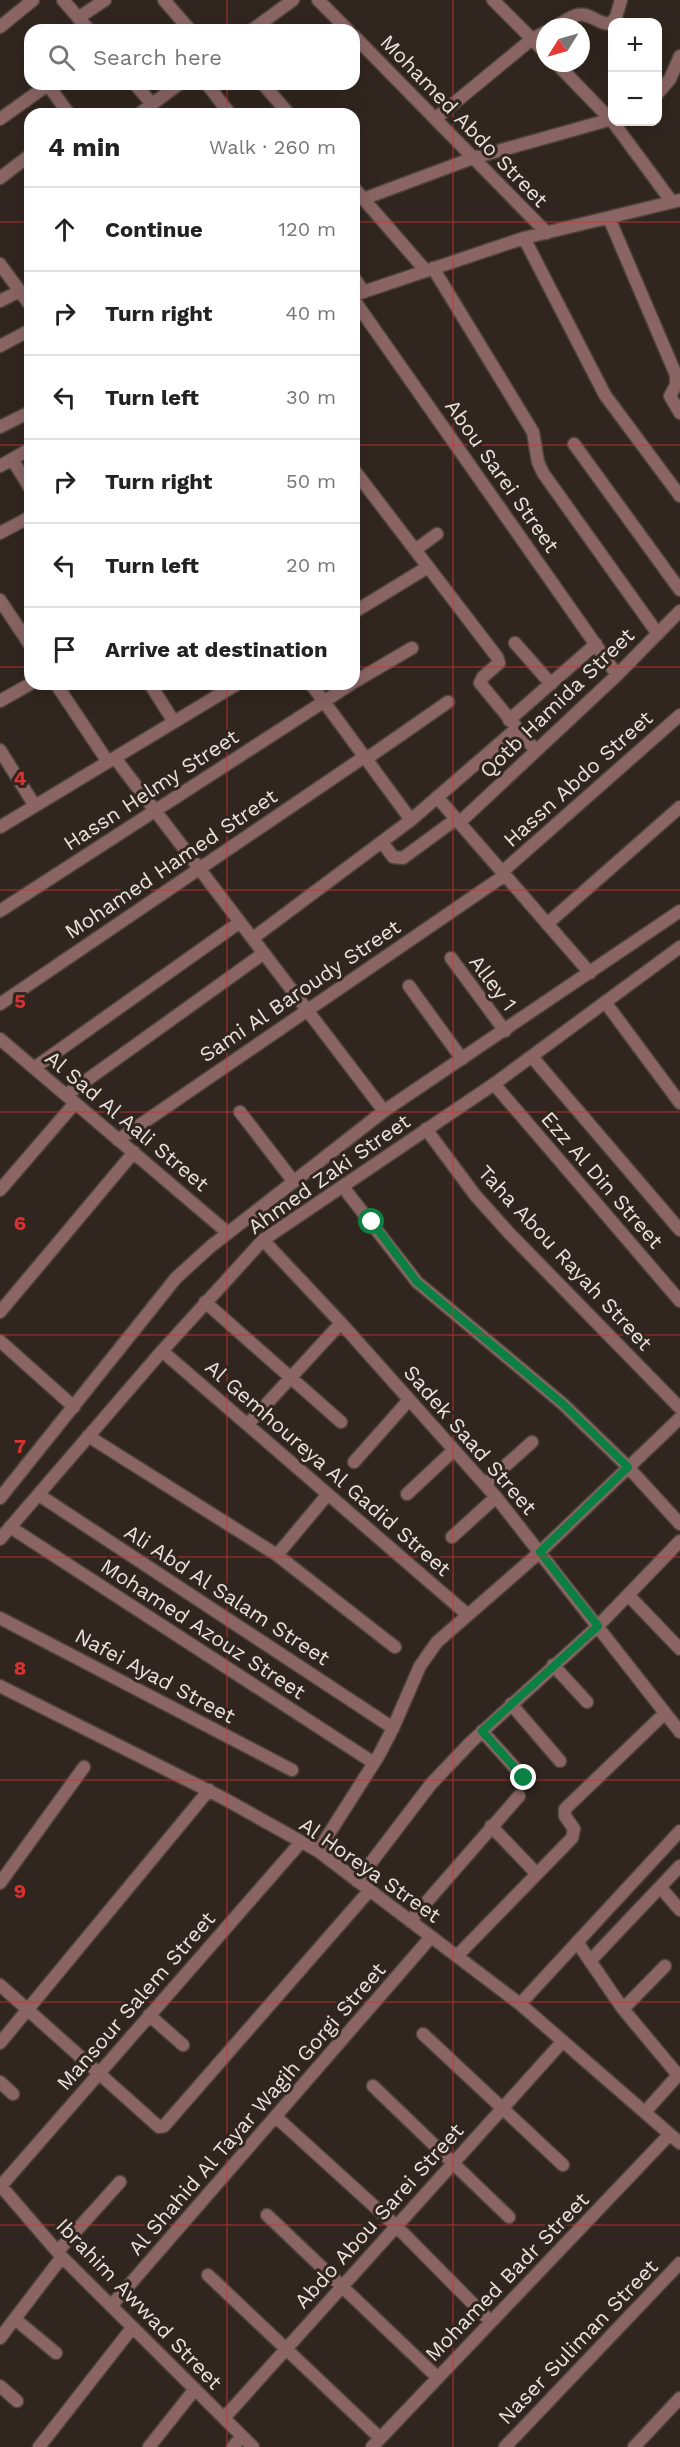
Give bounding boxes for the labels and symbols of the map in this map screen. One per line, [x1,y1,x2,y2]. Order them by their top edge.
north arrow [536,18,590,72]
street label: Mohamed Abdo Street [375,29,553,212]
street label: Abou Sarei Street [440,394,565,557]
street label: Qotb Hamida Street [474,622,639,783]
street label: Hassn Abdo Street [498,705,657,852]
street label: Hassn Helmy Street [59,724,243,856]
text: 4 [14,766,27,790]
street label: Mohamed Hamed Street [60,783,282,944]
street label: Sami Al Baroudy Street [194,914,405,1067]
street label: Alley 1 [464,950,523,1016]
text: 5 [14,989,26,1013]
street label: Al Sad Al Aali Street [41,1045,214,1196]
street label: Ezz Al Din Street [536,1106,669,1253]
street label: Ahmed Zaki Street [243,1108,415,1239]
street label: Taha Abou Rayah Street [473,1160,658,1356]
route start [358,1208,384,1234]
text: 6 [14,1211,26,1235]
street label: Al Gemhoureya Al Gadid Street [201,1354,456,1581]
street label: Sadek Saad Street [399,1360,542,1520]
text: 7 [14,1434,26,1458]
street label: Ali Abd Al Salam Street [120,1519,335,1670]
street label: Mohamed Azouz Street [96,1553,310,1704]
street label: Nafei Ayad Street [71,1623,240,1728]
text: 8 [14,1656,26,1680]
route end [510,1764,536,1790]
street label: Al Horeya Street [295,1812,446,1928]
text: 9 [14,1879,26,1903]
street label: Mansour Salem Street [51,1906,220,2095]
street label: Al Shahid Al Tayar Wagih Gorgi Street [123,1957,391,2260]
street label: Abdo Abou Sarei Street [289,2118,468,2313]
street label: Mohamed Badr Street [420,2187,594,2366]
street label: Ibrahim Awwad Street [51,2213,228,2394]
street label: Naser Suliman Street [493,2254,663,2429]

